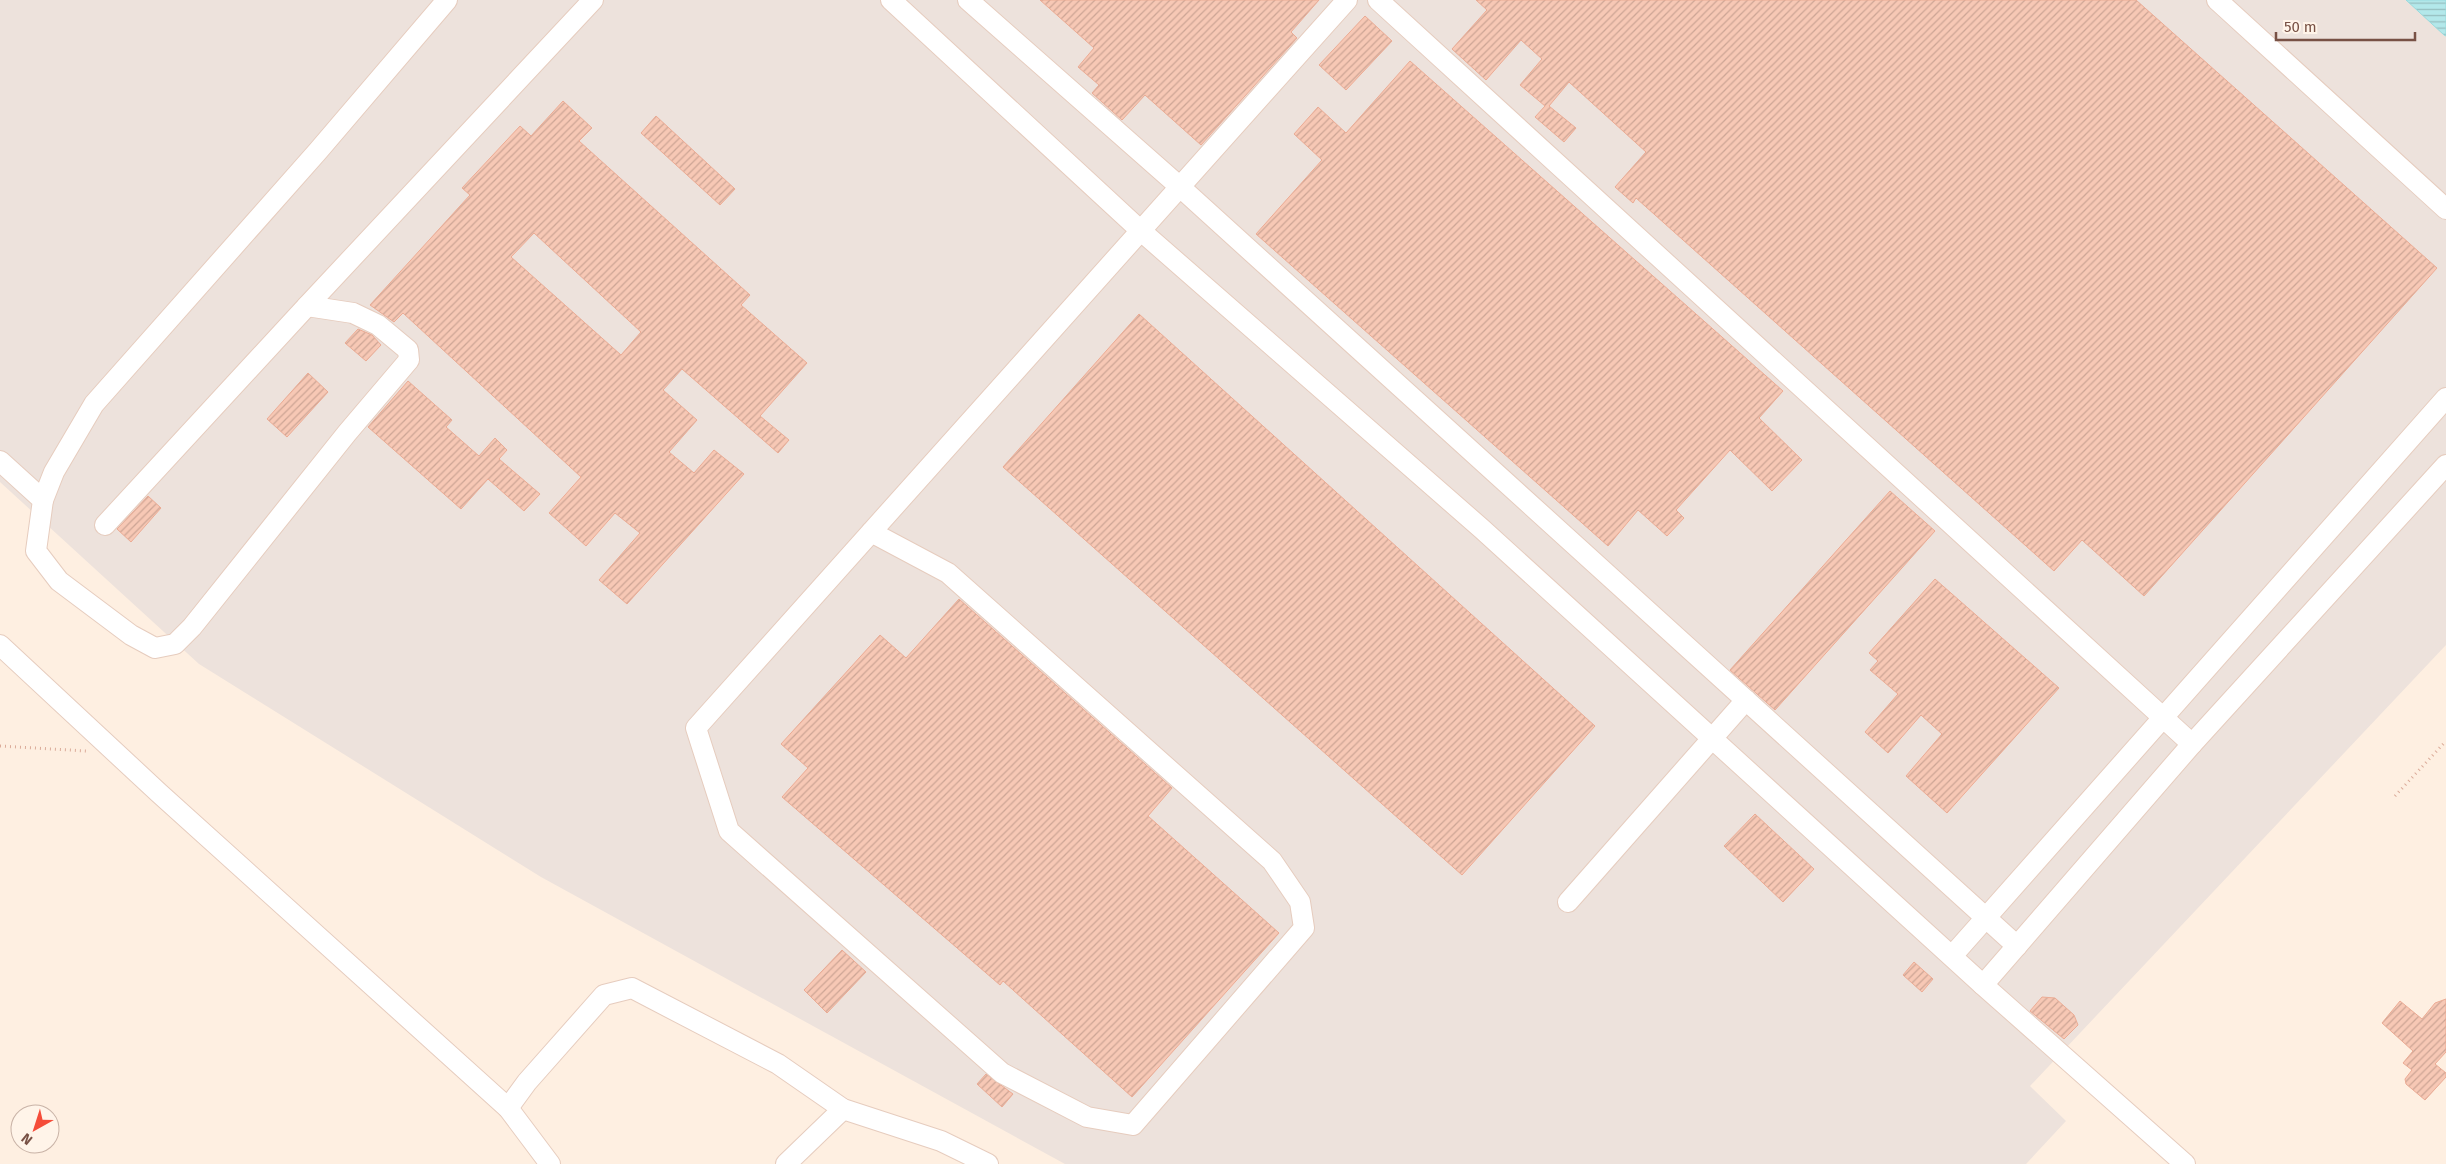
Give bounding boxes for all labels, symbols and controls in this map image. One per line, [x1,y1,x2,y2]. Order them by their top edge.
scale bar [2276,10,2415,42]
text: 50 m [2284,18,2317,36]
north arrow [10,1104,60,1154]
text: N [18,1129,36,1148]

